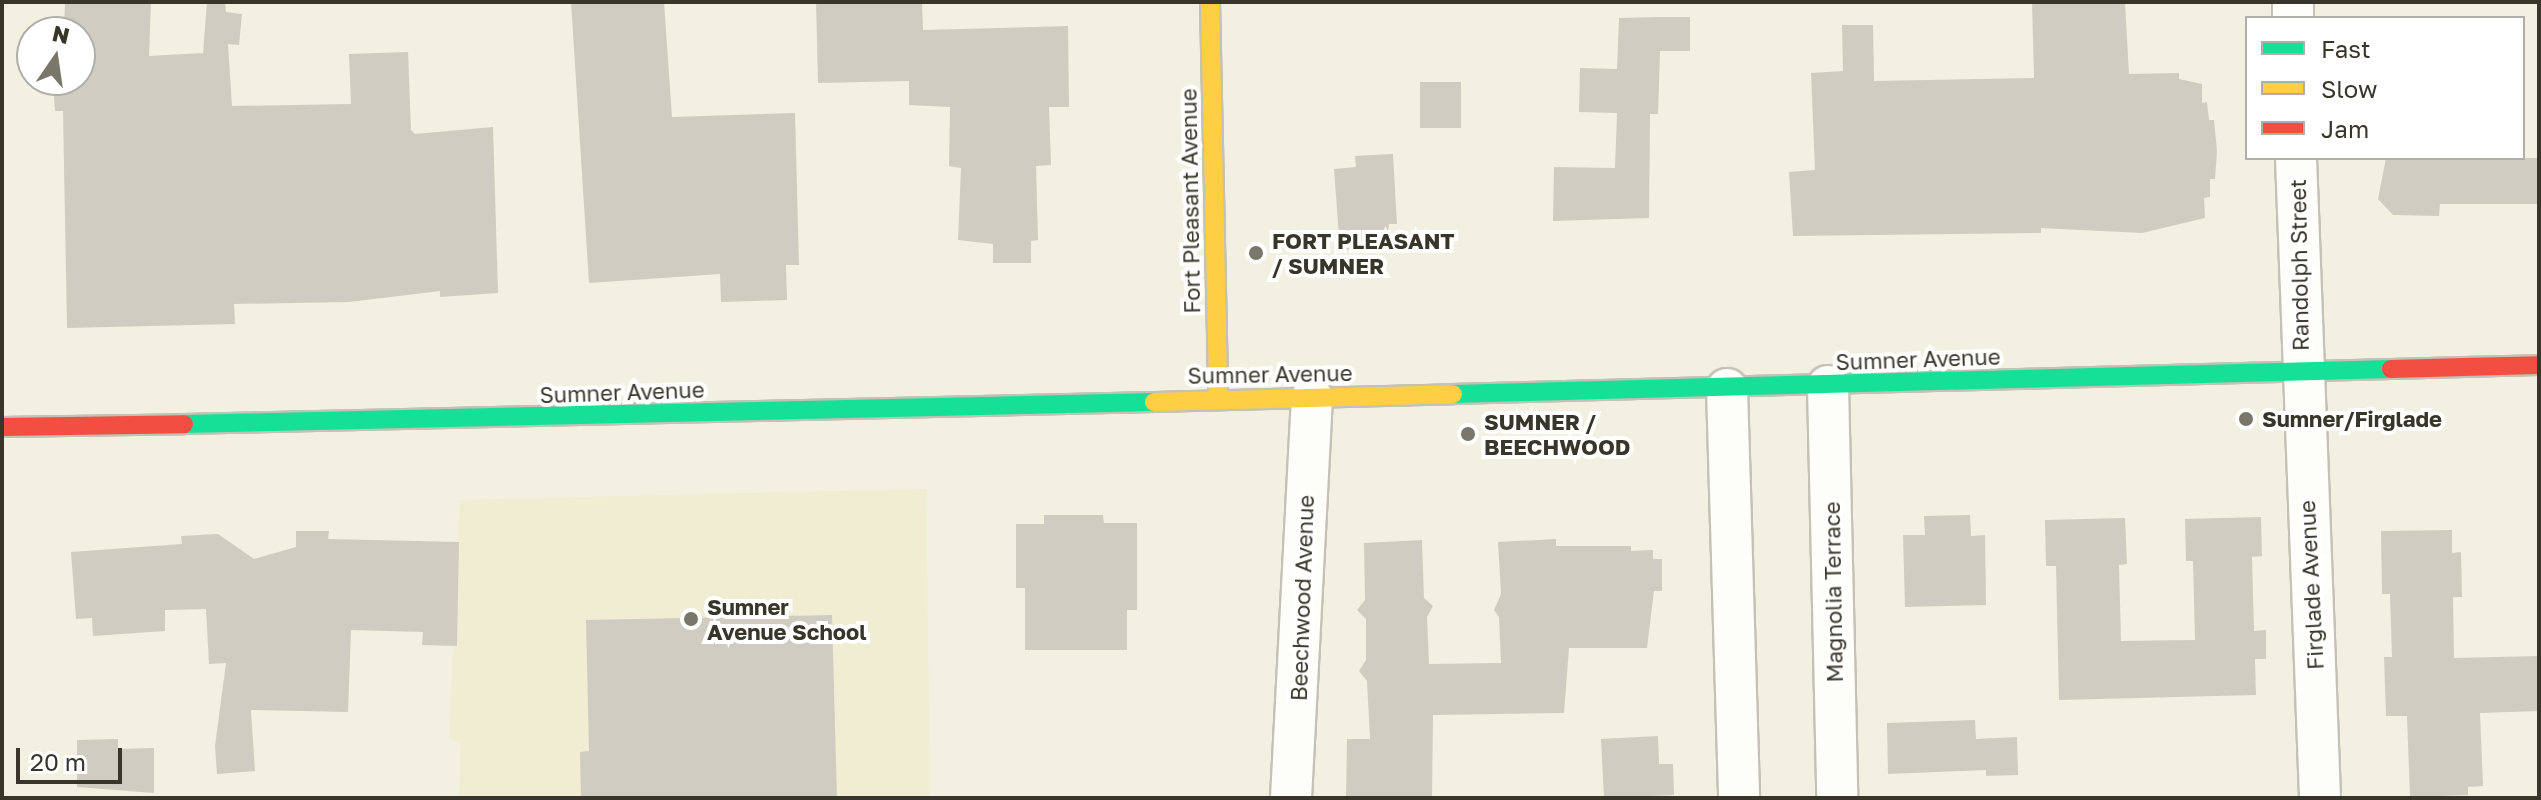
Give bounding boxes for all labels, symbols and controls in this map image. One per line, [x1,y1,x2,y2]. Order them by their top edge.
north arrow [16,16,96,96]
legend [2245,16,2525,160]
text: N [50,19,72,49]
text: Fast [2321,34,2371,63]
text: Slow [2321,74,2377,103]
street label: Fort Pleasant Avenue [1175,88,1205,314]
text: Jam [2321,114,2369,143]
street label: Randolph Street [2284,179,2314,351]
place label: FORT PLEASANT / SUMNER [1272,227,1455,278]
marker: FORT PLEASANT / SUMNER [1247,244,1265,262]
street label: Sumner Avenue [1835,343,2001,375]
street label: Sumner Avenue [1187,359,1353,389]
street label: Sumner Avenue [539,376,705,408]
place label: Sumner/Firglade [2262,406,2442,432]
place label: SUMNER / BEECHWOOD [1484,408,1631,460]
marker: Sumner/Firglade [2237,410,2255,428]
marker: SUMNER / BEECHWOOD [1459,425,1477,443]
street label: Beechwood Avenue [1285,494,1319,702]
street label: Firglade Avenue [2293,500,2329,670]
street label: Magnolia Terrace [1818,501,1848,683]
place label: Sumner Avenue School [707,593,867,644]
marker: Sumner Avenue School [682,610,700,628]
scale bar [20,732,126,782]
text: 20 m [30,747,86,776]

